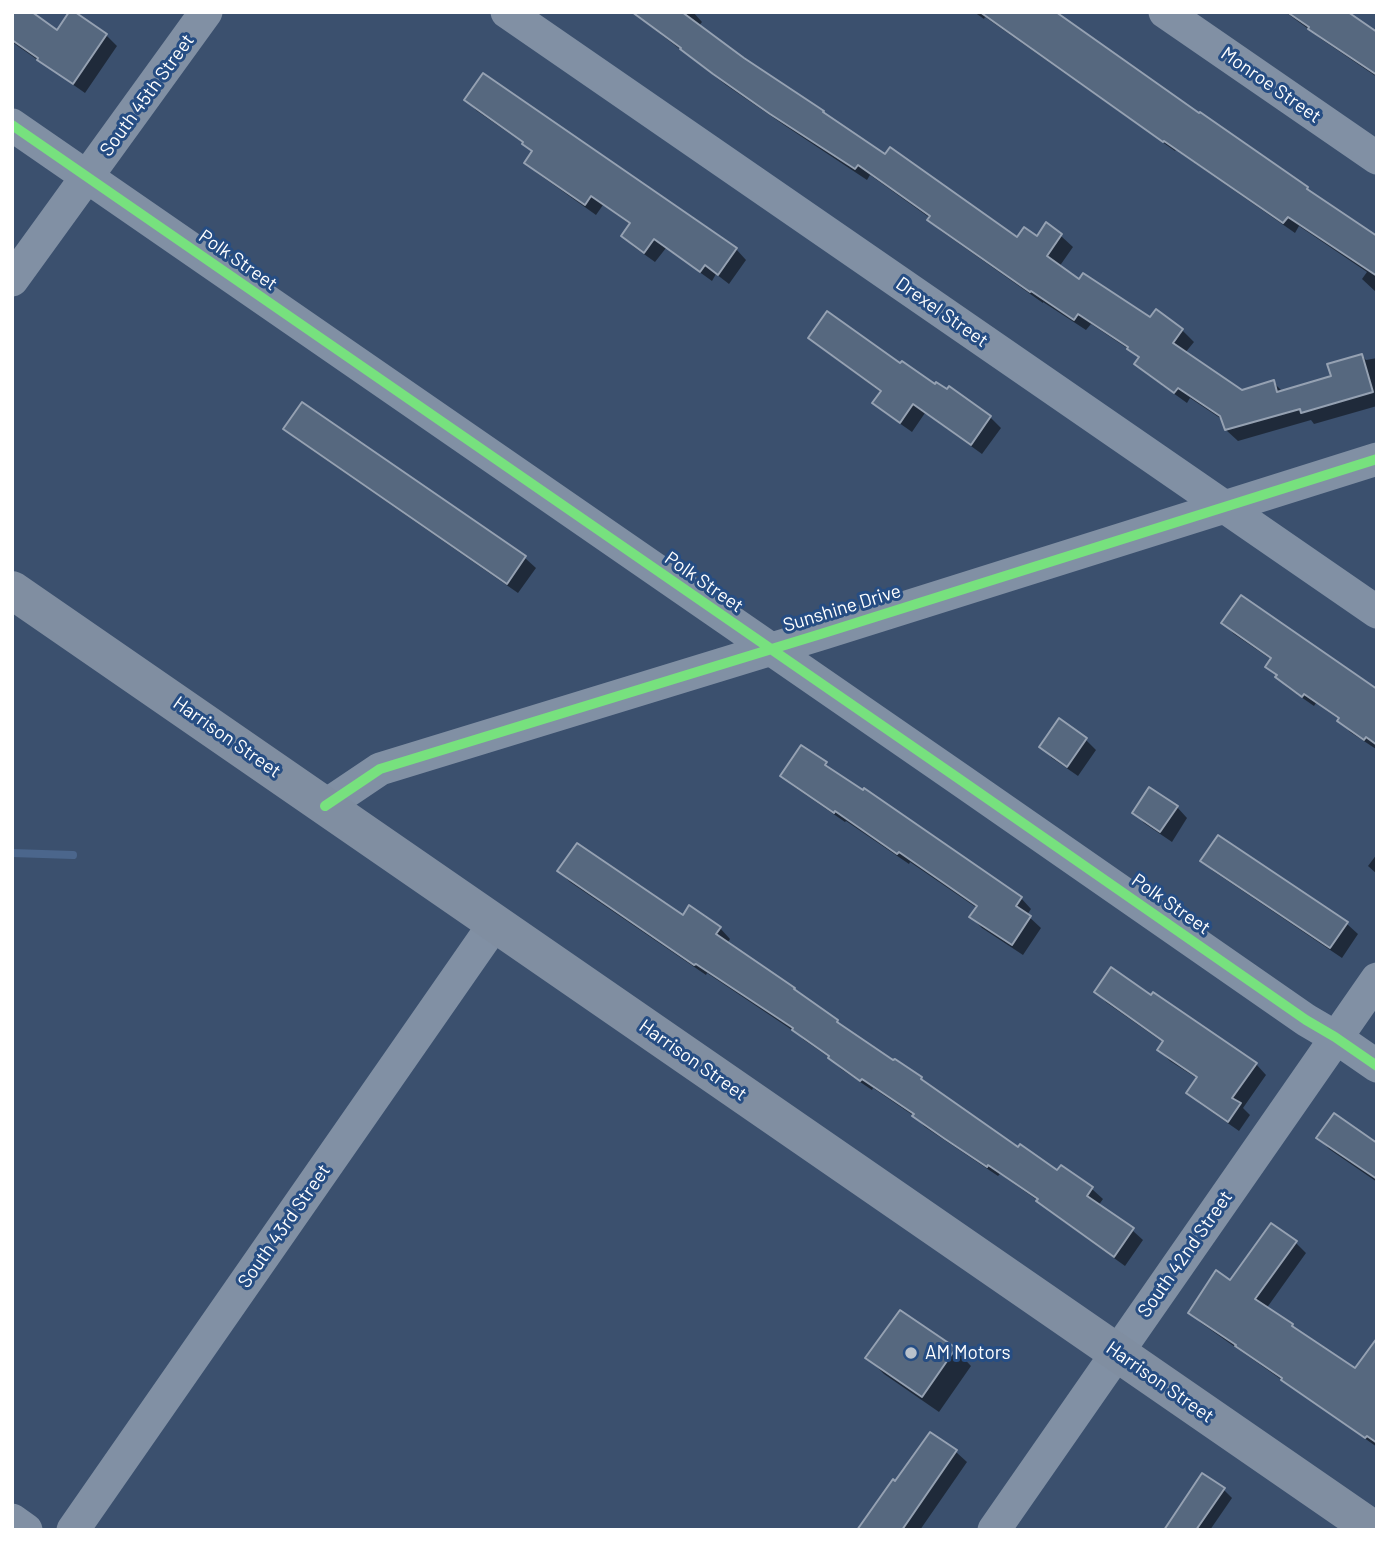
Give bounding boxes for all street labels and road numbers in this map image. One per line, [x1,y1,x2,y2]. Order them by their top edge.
street label: South 45th Street [95,29,199,161]
street label: Monroe Street [1216,42,1326,128]
street label: Polk Street [194,225,282,295]
street label: Drexel Street [892,272,992,352]
street label: Polk Street [660,547,748,617]
street label: Sunshine Drive [780,579,904,637]
street label: Harrison Street [169,691,285,783]
street label: Polk Street [1127,869,1215,939]
street label: Harrison Street [635,1014,751,1106]
street label: South 43rd Street [233,1160,335,1292]
street label: South 42nd Street [1133,1186,1237,1322]
street label: Harrison Street [1102,1336,1218,1428]

